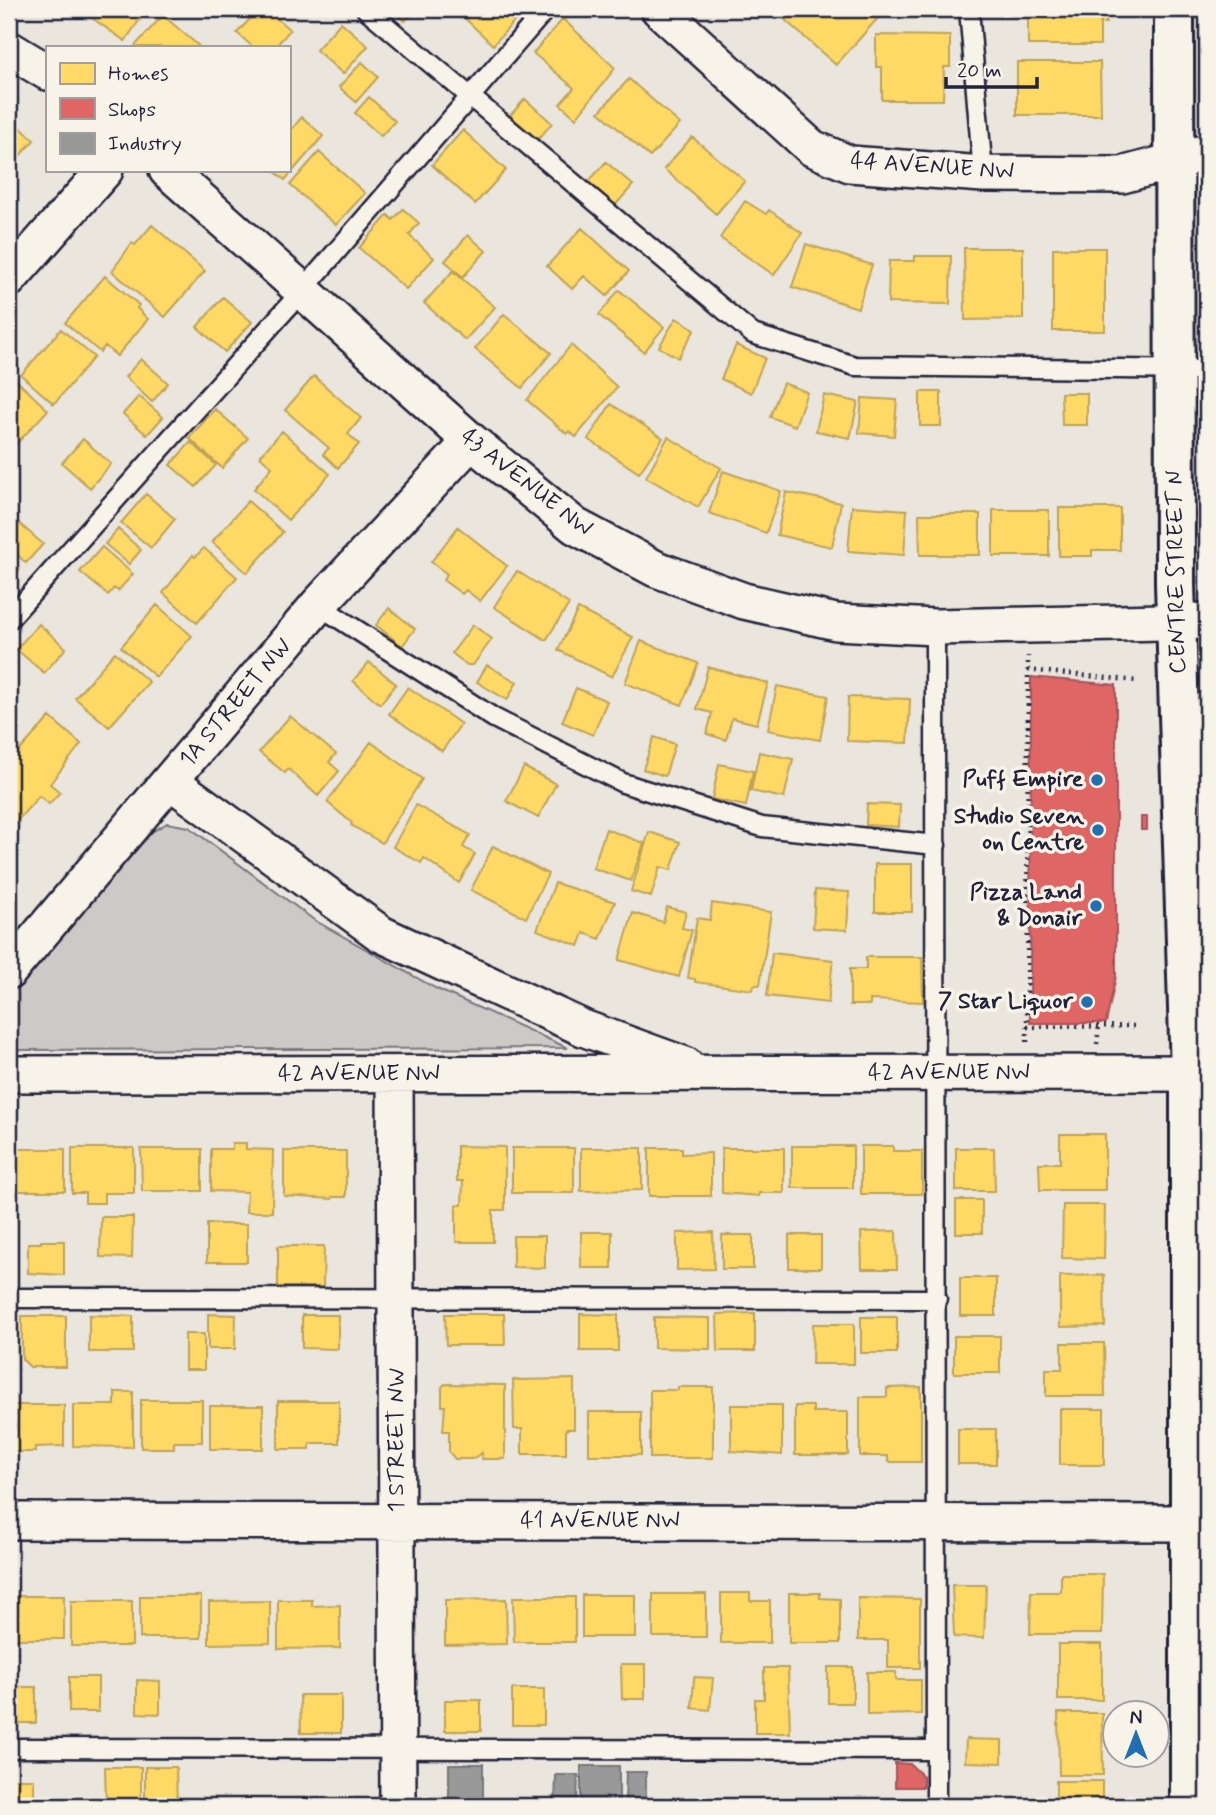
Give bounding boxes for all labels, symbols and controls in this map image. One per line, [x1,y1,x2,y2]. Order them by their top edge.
legend [46,46,290,172]
scale bar [946,46,1038,90]
text: 20 m [957,57,1002,85]
text: Homes [108,60,168,88]
text: Shops [108,96,156,124]
text: Industry [108,130,182,158]
street label: 44 AVENUE NW [849,146,1015,188]
street label: 43 AVENUE NW [454,422,598,544]
street label: CENTRE STREET N [1160,470,1194,674]
street label: 1A STREET NW [173,632,299,774]
place label: Puff Empire [963,765,1084,795]
marker: Puff Empire [1089,772,1105,788]
place label: Studio Seven on Centre [954,802,1085,858]
marker: Studio Seven on Centre [1090,822,1106,838]
place label: Pizza Land & Donair [970,878,1083,934]
marker: Pizza Land & Donair [1088,898,1104,914]
place label: 7 Star Liquor [938,987,1074,1017]
marker: 7 Star Liquor [1079,994,1095,1010]
street label: 42 AVENUE NW [868,1058,1030,1088]
street label: 42 AVENUE NW [278,1059,440,1089]
street label: 1 STREET NW [382,1368,412,1512]
street label: 41 AVENUE NW [520,1506,680,1536]
north arrow [1100,1700,1170,1770]
text: N [1130,1706,1142,1731]

